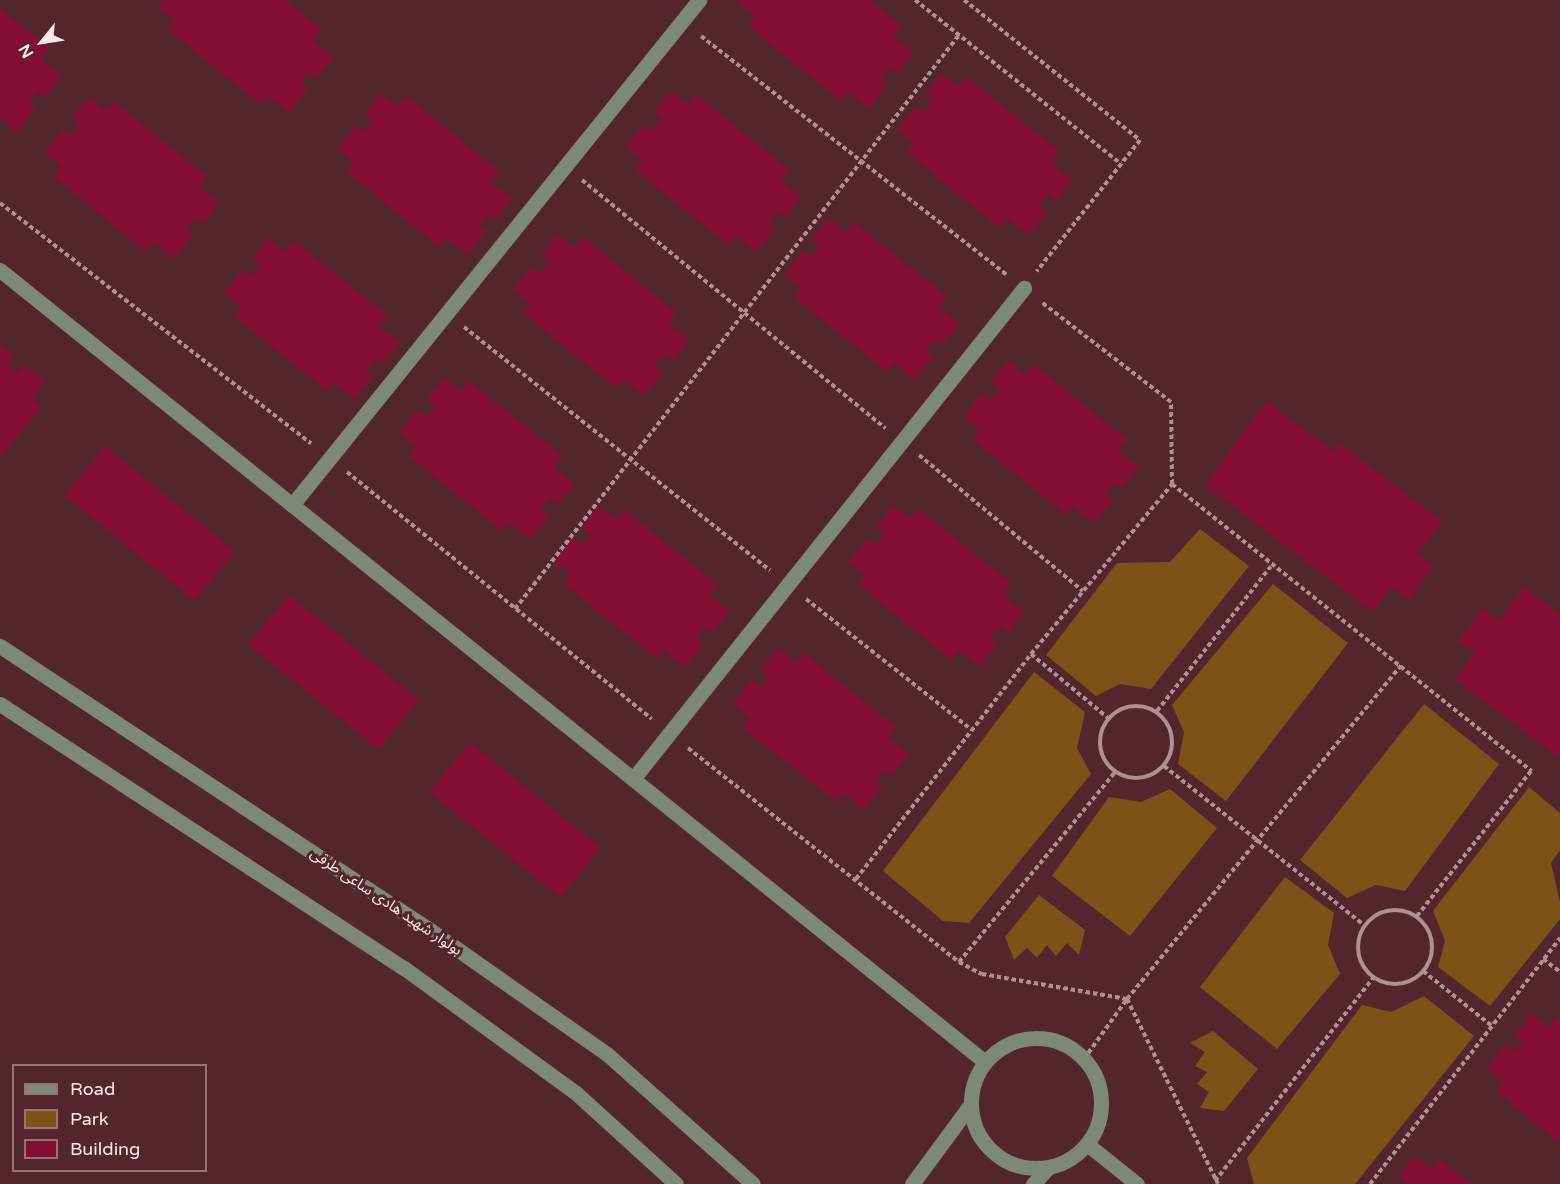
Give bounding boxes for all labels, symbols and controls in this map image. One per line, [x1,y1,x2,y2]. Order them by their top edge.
north arrow [12,12,72,72]
text: N [15,40,38,62]
street label: بولوار شهید هادی ساعی طرقی [307,844,465,960]
legend [12,1064,207,1172]
text: Road [70,1078,115,1100]
text: Park [70,1108,108,1130]
text: Building [70,1138,140,1160]

